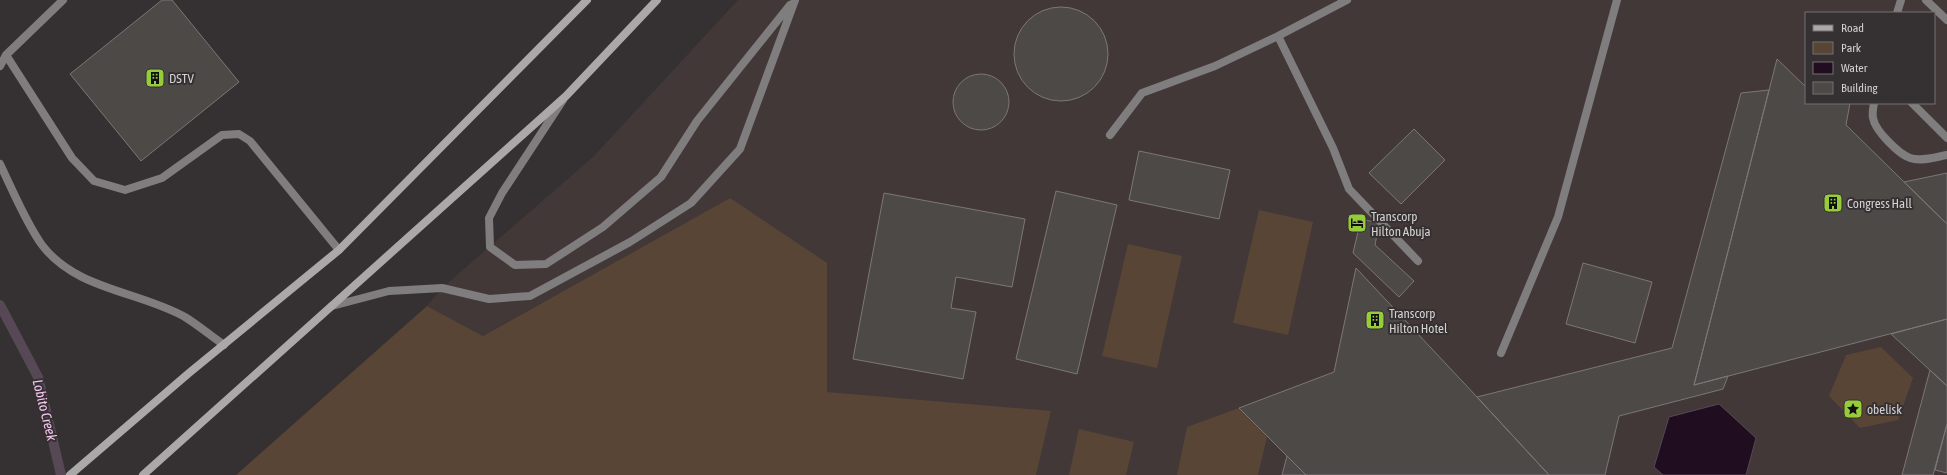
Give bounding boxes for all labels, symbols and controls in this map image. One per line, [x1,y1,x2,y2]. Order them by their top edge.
legend [1805,12,1935,104]
text: Road [1841,21,1864,35]
text: Park [1841,41,1862,55]
text: Water [1841,61,1868,75]
building icon: DSTV [144,67,166,89]
place label: DSTV [169,71,194,86]
text: Building [1841,81,1879,95]
building icon: Congress Hall [1822,192,1844,214]
place label: Congress Hall [1847,196,1913,211]
place label: Transcorp Hilton Abuja [1371,209,1431,239]
hotel icon: Transcorp Hilton Abuja [1346,212,1368,234]
place label: Transcorp Hilton Hotel [1389,306,1448,336]
building icon: Transcorp Hilton Hotel [1364,309,1386,331]
water label: Lobito Creek [30,378,61,443]
place icon: obelisk [1842,398,1864,420]
place label: obelisk [1867,402,1902,417]

